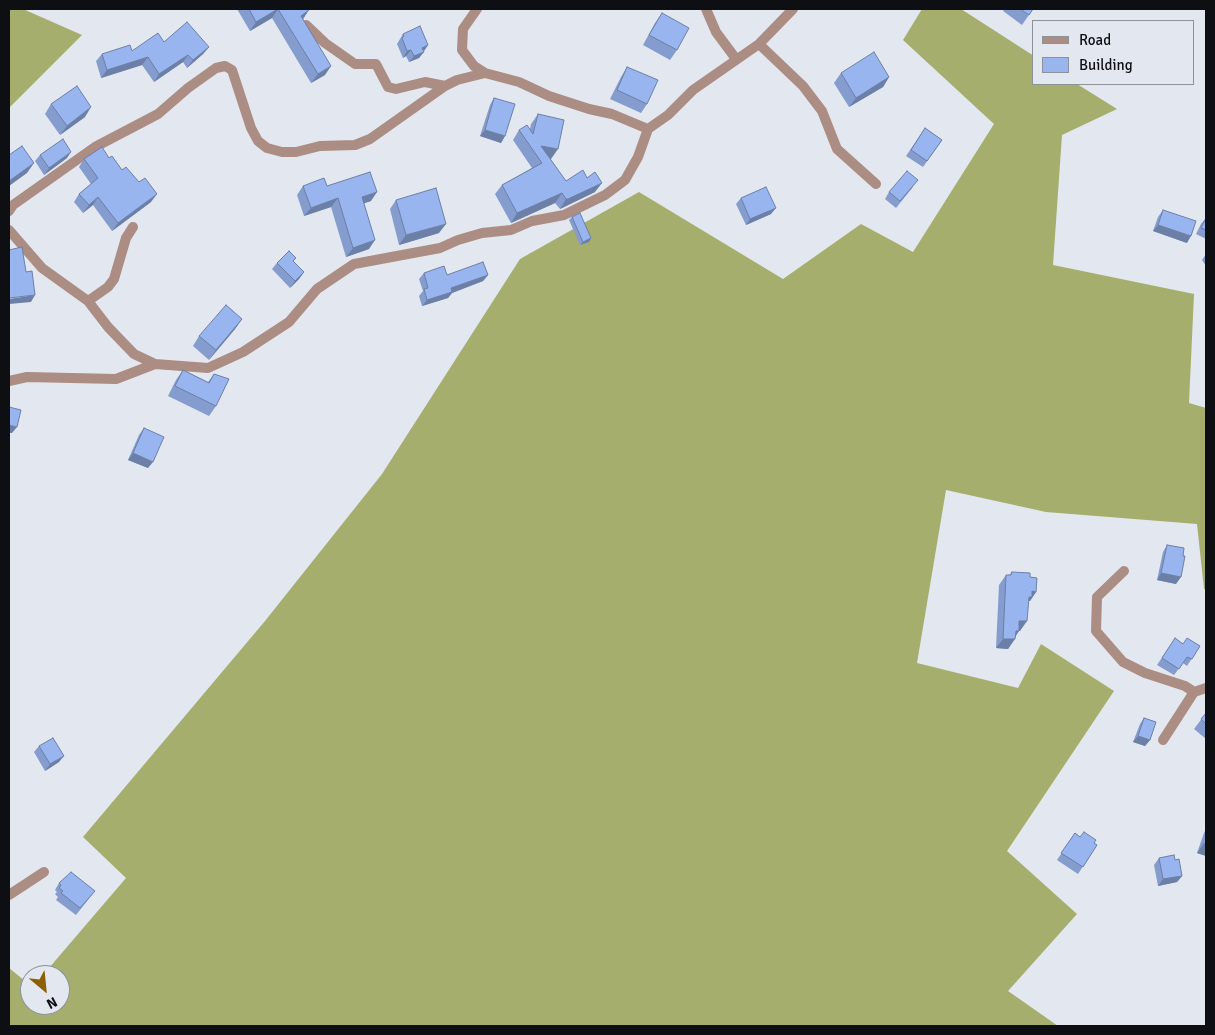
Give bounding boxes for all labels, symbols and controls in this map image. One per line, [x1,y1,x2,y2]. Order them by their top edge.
legend [1032,20,1195,85]
text: Road [1079,31,1111,49]
text: Building [1079,56,1133,74]
north arrow [20,965,70,1015]
text: N [44,993,60,1013]

